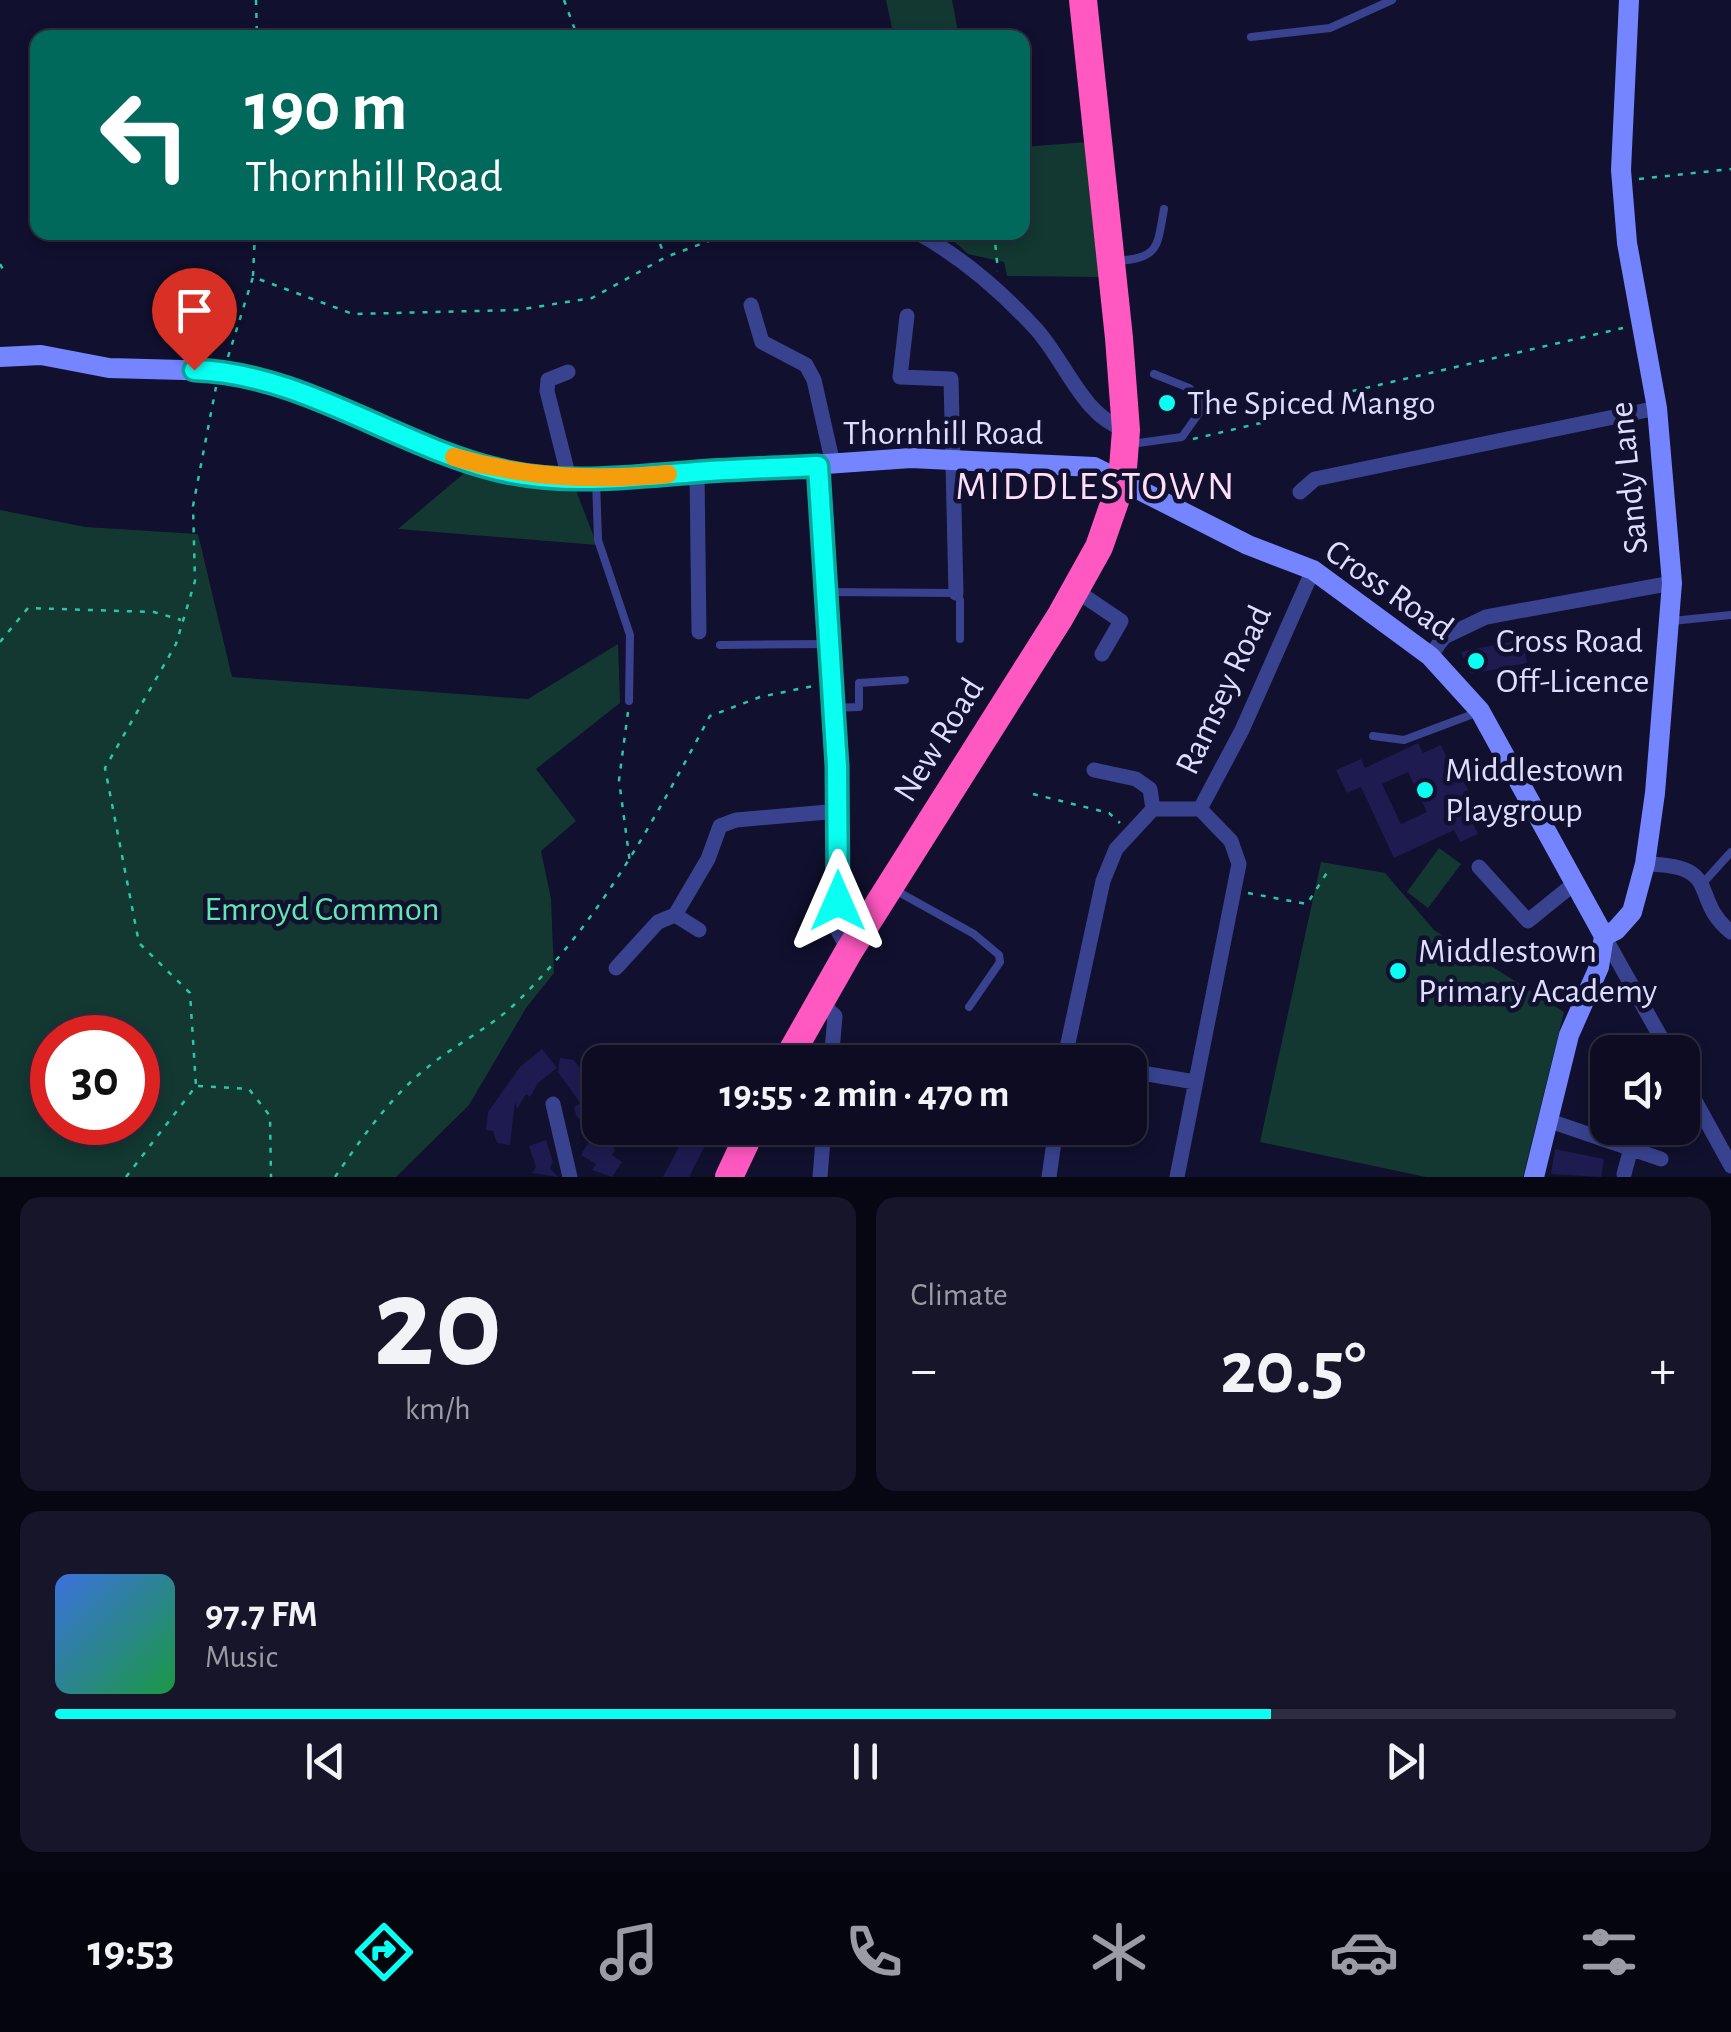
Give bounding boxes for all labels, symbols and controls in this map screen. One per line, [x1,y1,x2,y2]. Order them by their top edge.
icon: left [80,70,210,200]
text: 190 m [245,73,408,143]
text: Thornhill Road [245,155,503,200]
pin [152,268,237,371]
icon: arrive [167,283,222,338]
place label: The Spiced Mango [1187,386,1436,421]
marker: The Spiced Mango [1156,392,1178,414]
street label: Sandy Lane [1604,400,1654,556]
street label: Thornhill Road [843,416,1043,451]
district label: MIDDLESTOWN [955,467,1237,507]
street label: Cross Road [1319,533,1459,647]
street label: Ramsey Road [1170,600,1278,780]
place label: Cross Road Off-Licence [1496,624,1649,699]
marker: Cross Road Off-Licence [1465,650,1487,672]
street label: New Road [888,672,990,808]
place label: Middlestown Playgroup [1445,753,1624,828]
marker: Middlestown Playgroup [1414,779,1436,801]
position arrow [786,849,890,953]
park label: Emroyd Common [204,892,440,927]
place label: Middlestown Primary Academy [1418,934,1657,1009]
marker: Middlestown Primary Academy [1387,960,1409,982]
speed limit sign: 30 [30,1015,160,1145]
map controls [1590,1035,1700,1145]
button: sound [1590,1035,1700,1145]
text: 19:55 · 2 min · 470 m [720,1076,1009,1114]
text: 20 [373,1260,502,1390]
text: Climate [911,1279,1008,1311]
text: 20.5° [1220,1332,1366,1407]
text: − [911,1343,937,1398]
text: + [1650,1343,1676,1398]
text: km/h [405,1393,471,1425]
text: 97.7 FM [205,1596,318,1634]
text: Music [205,1641,278,1673]
icon: previous [298,1734,353,1789]
icon: pause [838,1734,893,1789]
icon: next [1378,1734,1433,1789]
icon: directions [349,1917,419,1987]
icon: music [594,1917,664,1987]
icon: phone [839,1917,909,1987]
icon: climate [1084,1917,1154,1987]
icon: car [1329,1917,1399,1987]
icon: filters [1574,1917,1644,1987]
text: 19:53 [87,1929,175,1974]

